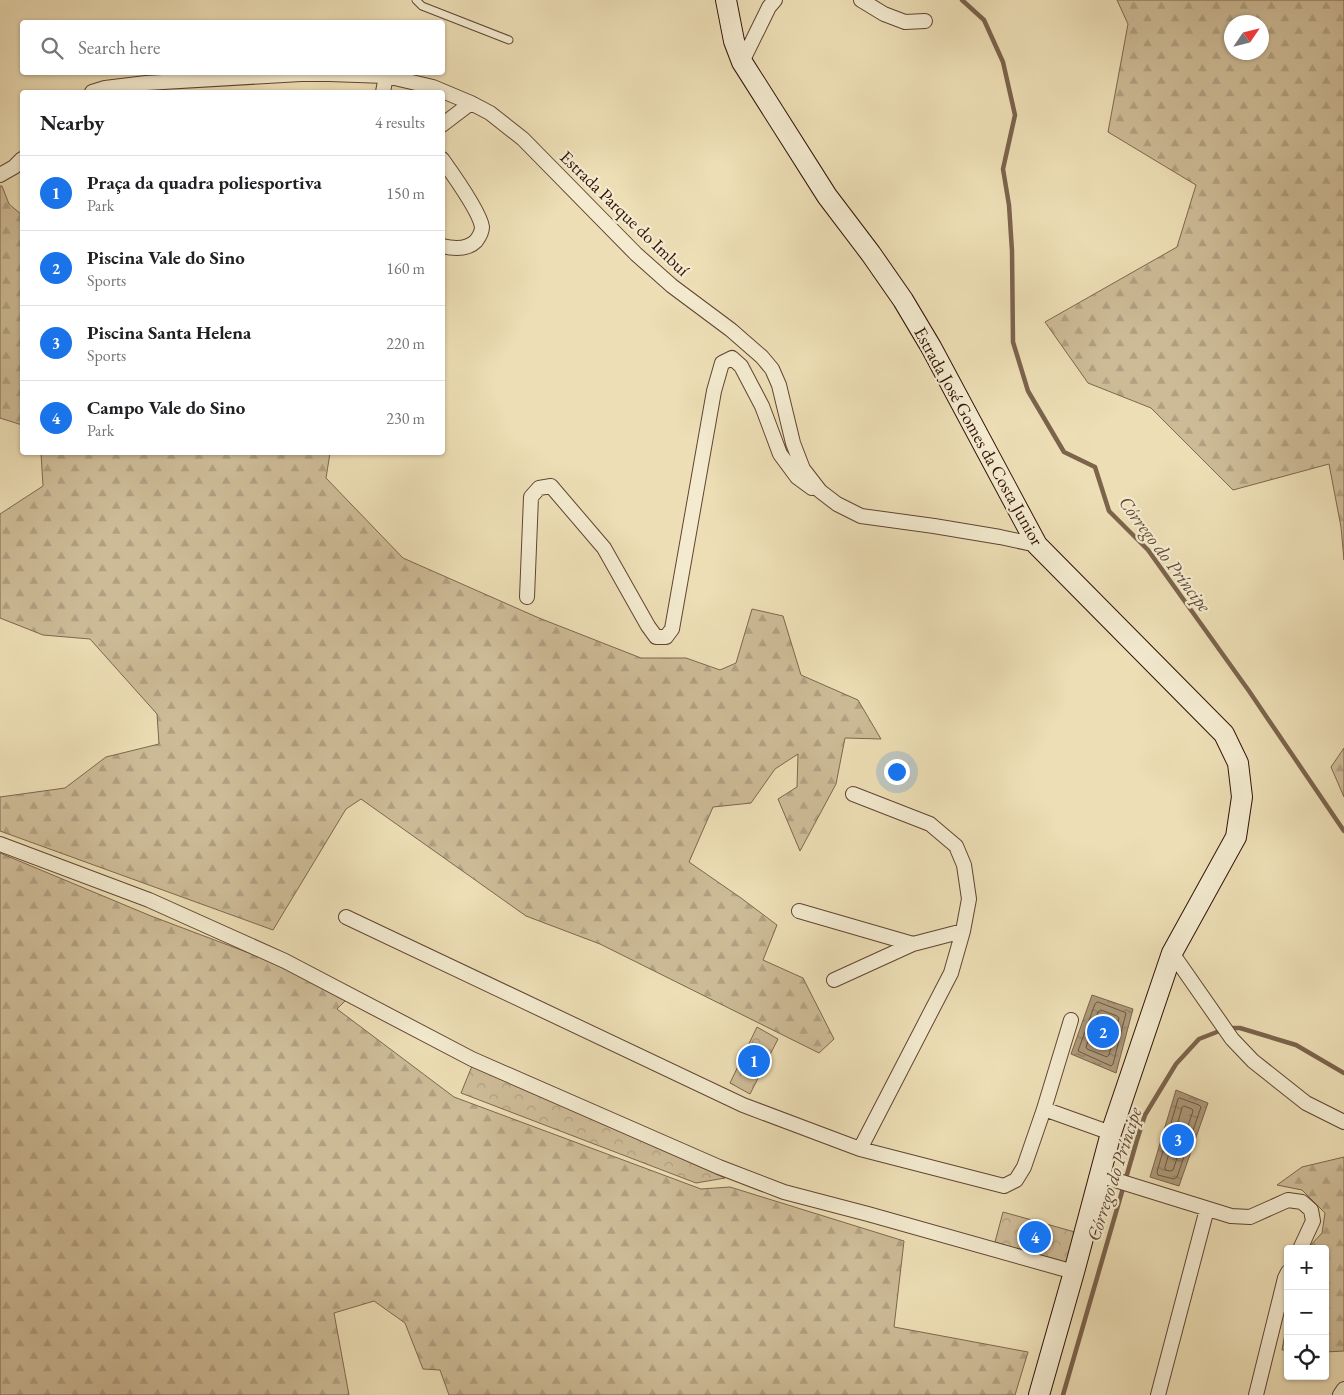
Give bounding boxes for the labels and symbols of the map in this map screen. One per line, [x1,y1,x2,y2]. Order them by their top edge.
north arrow [1224,15,1269,60]
street label: Estrada Parque do Imbuí [555,145,695,281]
street label: Estrada José Gomes da Costa Junior [909,322,1049,550]
water label: Córrego do Príncipe [1113,491,1217,618]
your location [884,759,910,785]
pin: 2 [1087,1013,1119,1051]
pin: 1 [738,1042,770,1080]
water label: Córrego do Príncipe [1081,1103,1148,1244]
pin: 3 [1162,1121,1194,1159]
pin: 4 [1019,1218,1051,1256]

